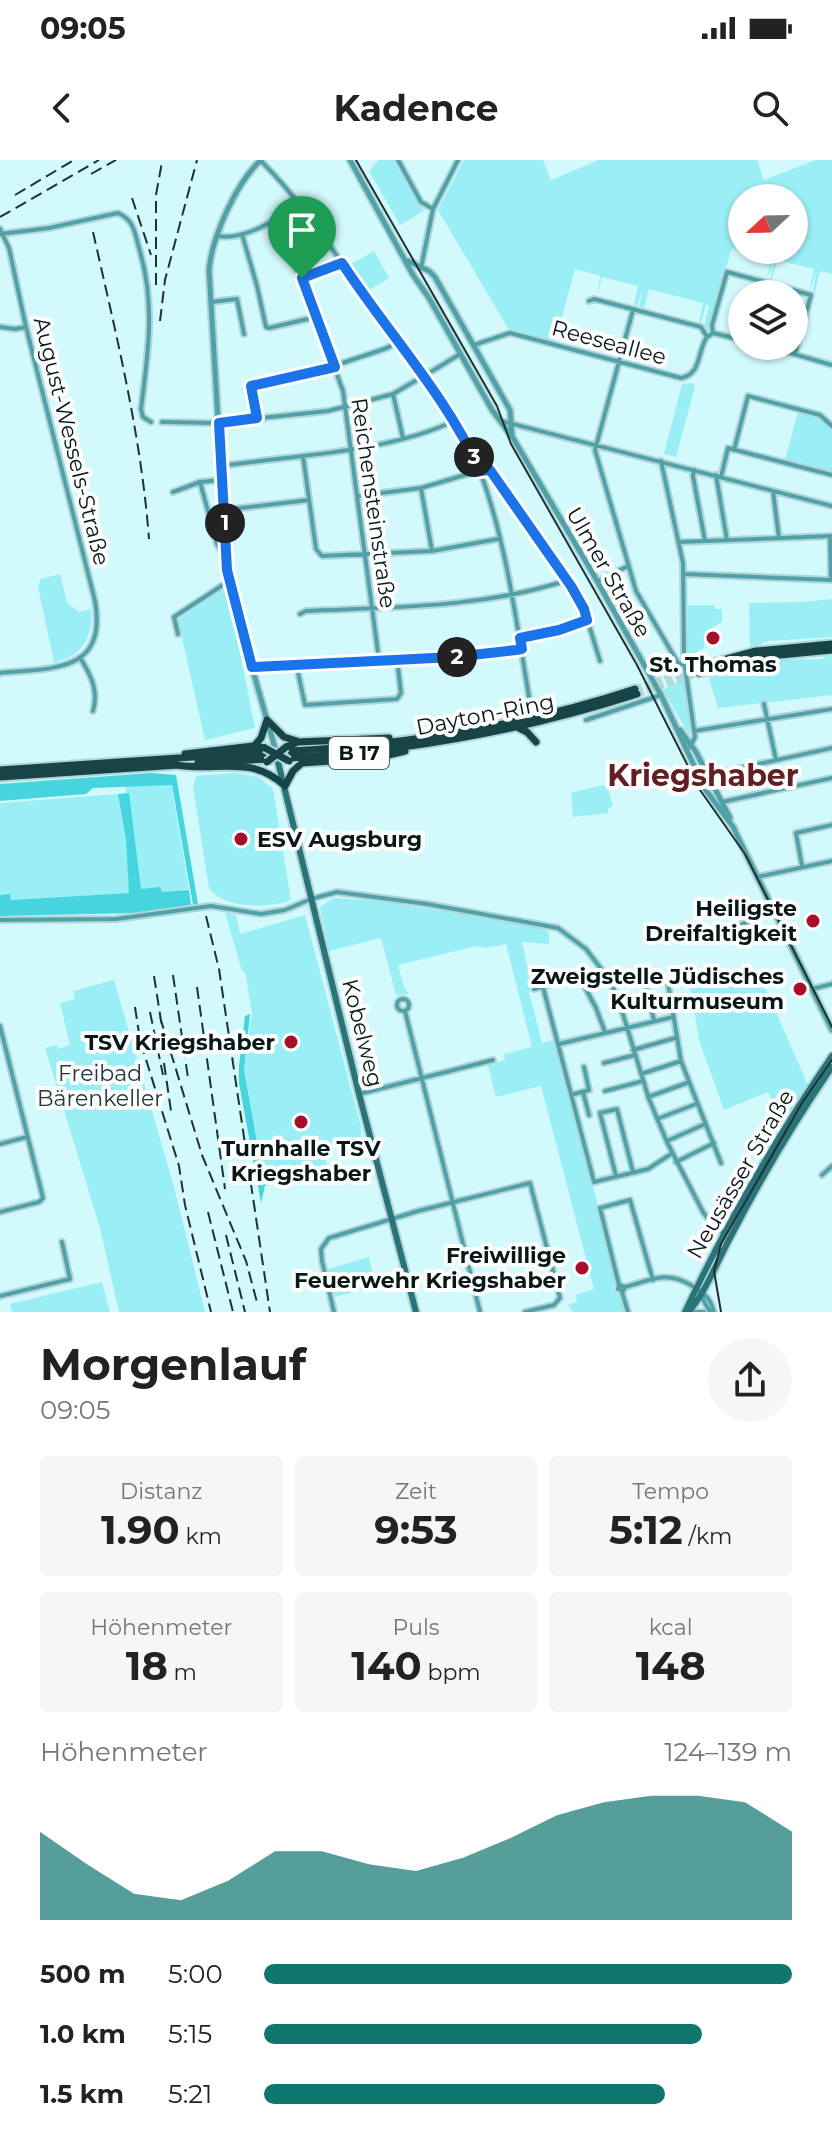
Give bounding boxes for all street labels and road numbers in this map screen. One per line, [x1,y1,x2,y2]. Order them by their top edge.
street label: August-Wessels-Straße [28,314,115,568]
street label: Reeseallee [549,314,669,371]
street label: Reichensteinstraße [345,396,402,610]
street label: Ulmer Straße [560,502,657,642]
street label: Dayton-Ring [414,688,556,741]
road number: B 17 [329,737,389,769]
street label: Kobelweg [336,976,389,1090]
street label: Neusässer Straße [681,1085,800,1263]

